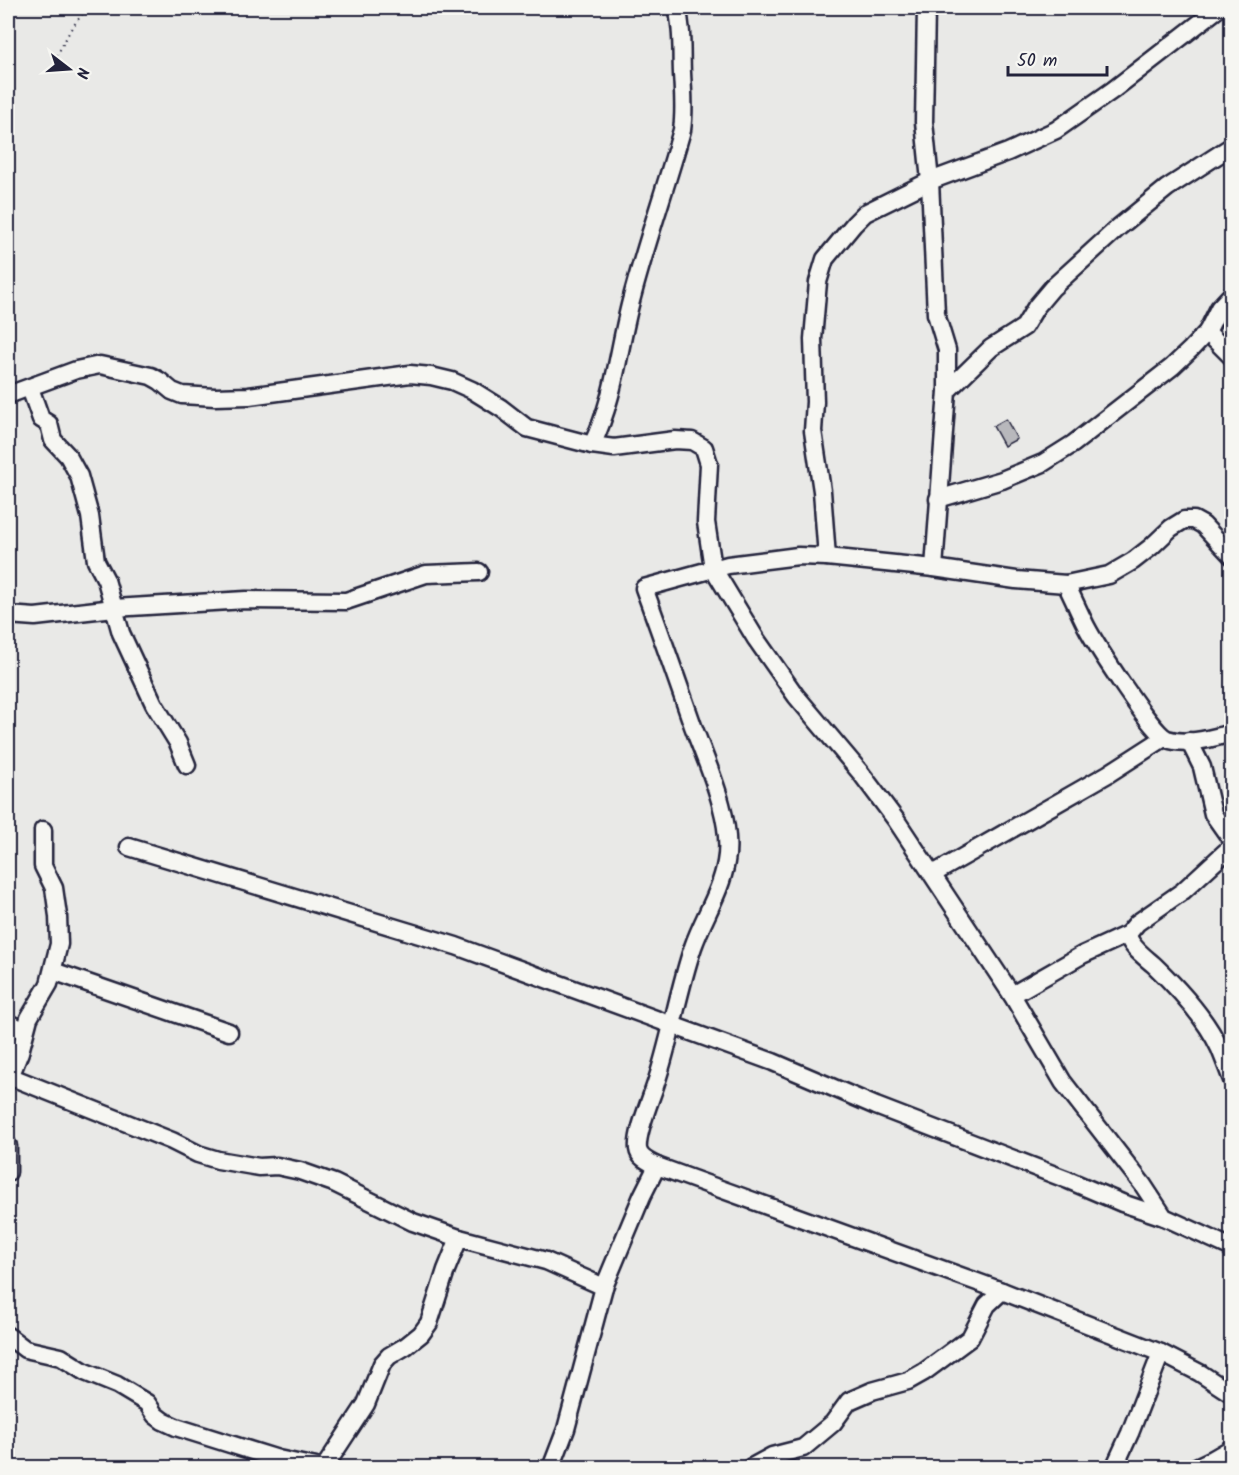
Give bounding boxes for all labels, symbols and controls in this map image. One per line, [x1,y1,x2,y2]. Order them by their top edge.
north arrow [39,39,99,99]
scale bar [1008,39,1107,77]
text: 50 m [1017,47,1057,76]
text: N [68,64,95,81]

